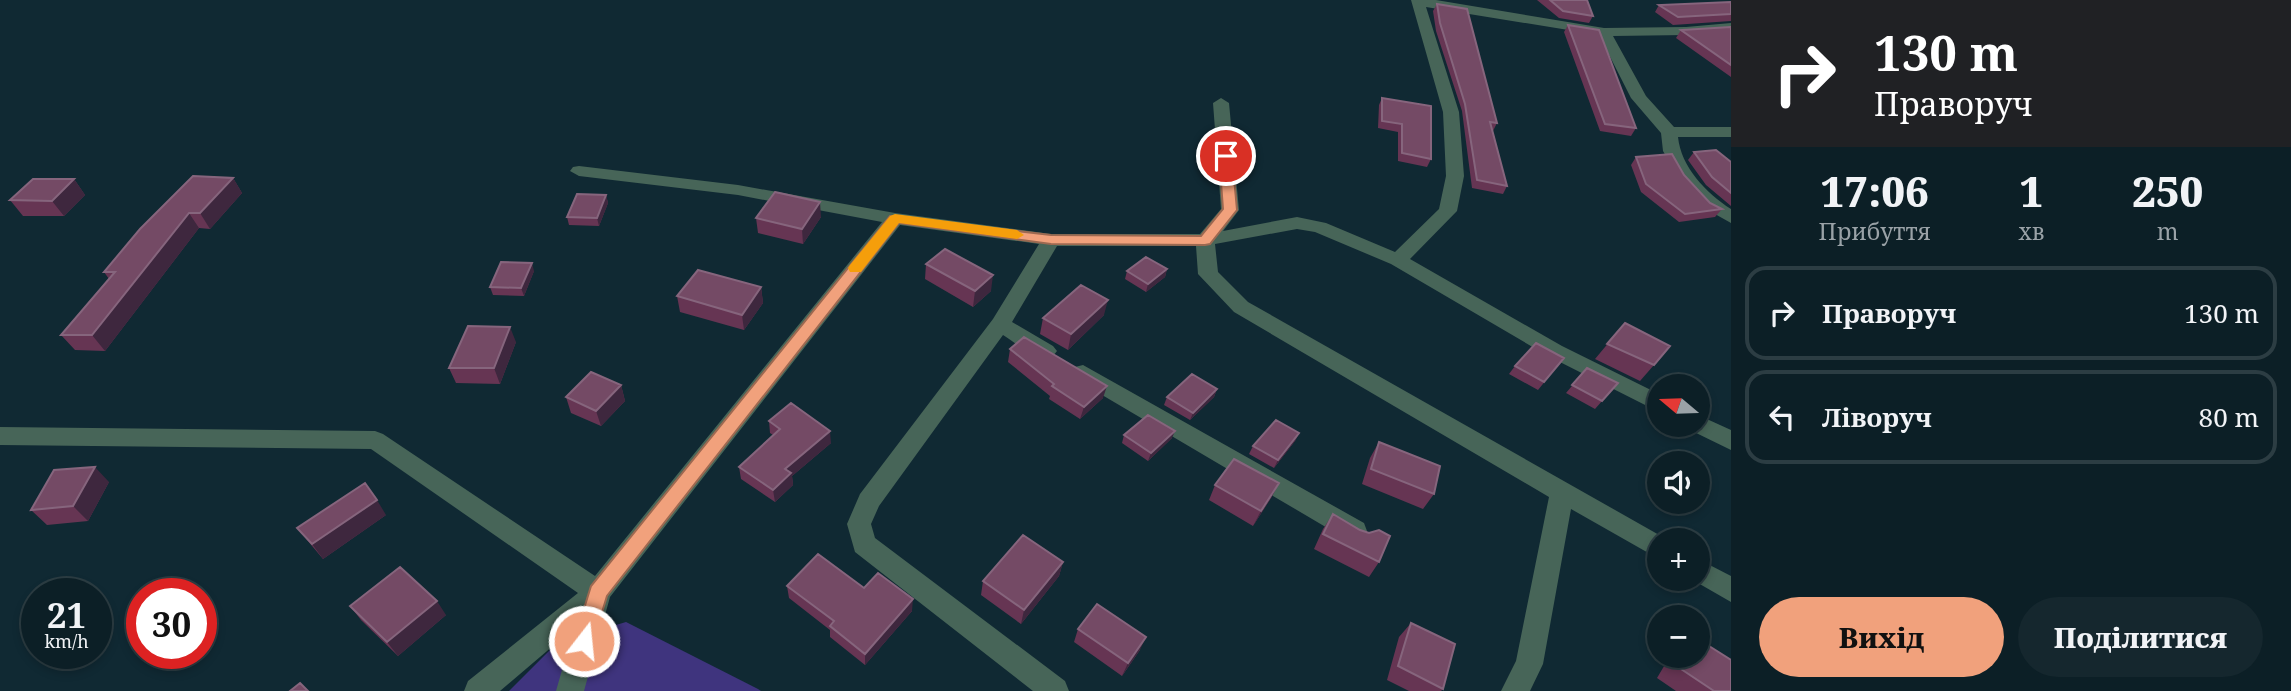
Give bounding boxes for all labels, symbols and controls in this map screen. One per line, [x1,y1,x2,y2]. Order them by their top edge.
text: 130 m [1874,19,2018,85]
icon: right [1759,28,1850,119]
text: Праворуч [1874,82,2033,125]
pin [1196,126,1256,186]
icon: arrive [1207,137,1245,175]
text: 17:06 [1821,162,1929,219]
text: 1 [2019,162,2043,219]
text: 250 [2132,162,2203,219]
text: Прибуття [1819,215,1931,247]
text: хв [2018,215,2044,247]
text: m [2157,215,2179,247]
icon: right [1763,294,1801,332]
text: Праворуч [1822,295,1956,331]
text: 130 m [2184,295,2259,331]
north arrow [1647,374,1710,438]
map controls [1647,374,1710,668]
icon: left [1763,398,1801,436]
text: Ліворуч [1822,399,1932,435]
text: 80 m [2199,399,2259,435]
button: sound [1647,451,1710,514]
button: + [1647,528,1710,591]
speed limit sign: 30 [126,578,217,669]
text: 21 [47,591,86,638]
button: Вихід [1759,597,2004,677]
button: Поділитися [2018,597,2263,677]
position arrow [547,604,621,678]
button: − [1647,605,1710,668]
text: km/h [44,629,89,653]

